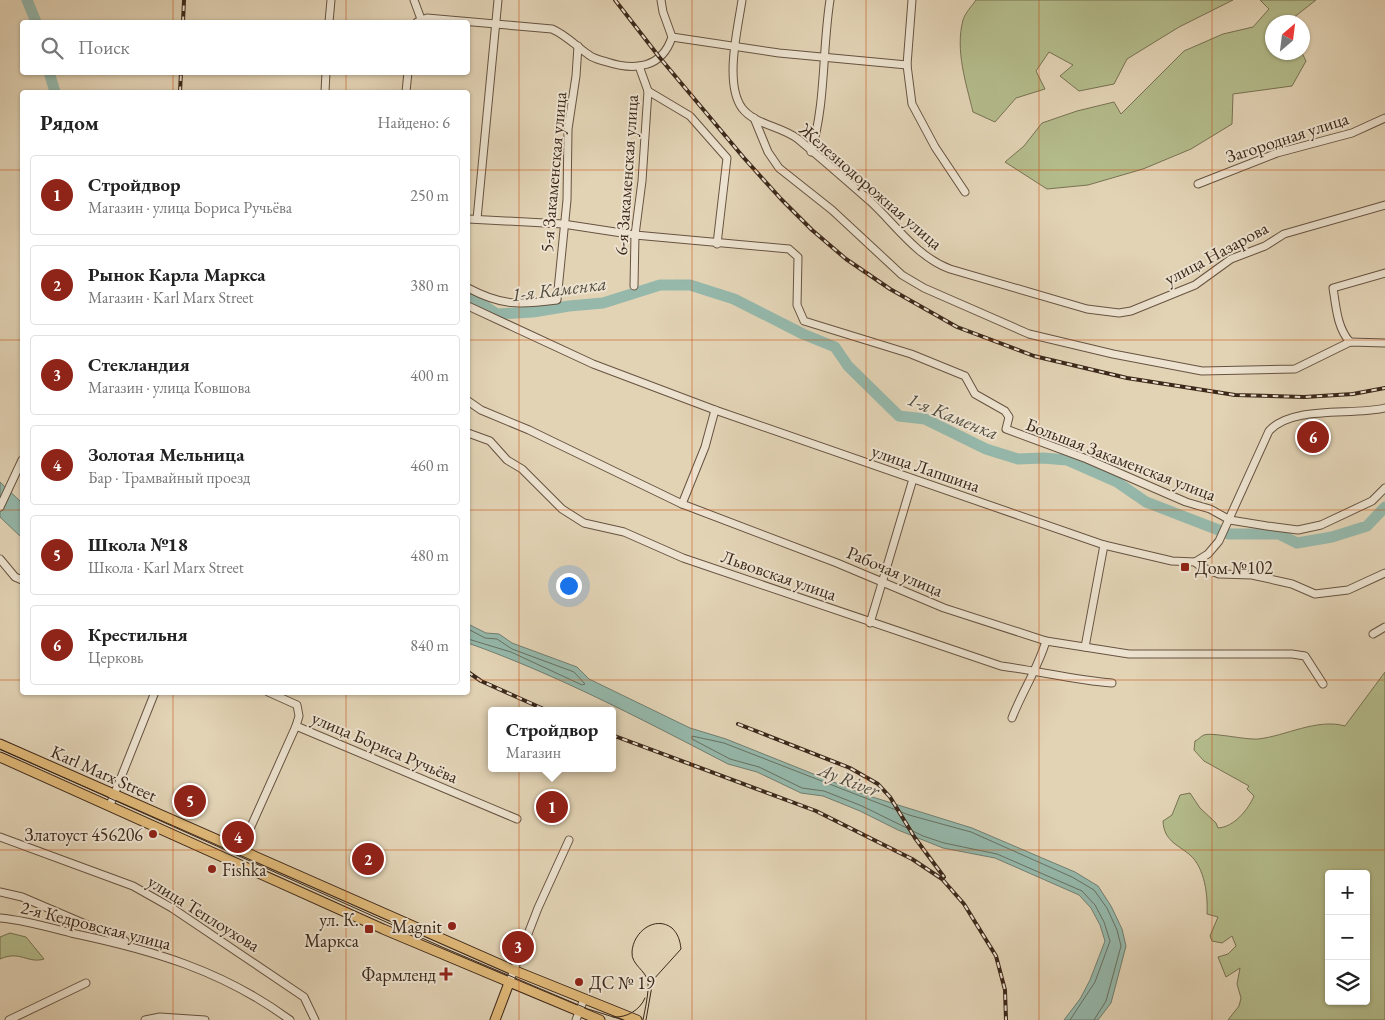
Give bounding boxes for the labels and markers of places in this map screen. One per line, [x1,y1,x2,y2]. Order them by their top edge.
pin: 6 [1297,418,1329,456]
place label: Дом №102 [1195,556,1273,579]
marker: Дом №102 [1179,561,1191,573]
pin: 5 [174,782,206,820]
pin: 1 [536,788,568,826]
pin: 4 [222,818,254,856]
place label: Златоуст 456206 [25,823,143,846]
marker: Златоуст 456206 [147,828,159,840]
pin: 2 [352,840,384,878]
place label: Fishka [222,858,267,881]
marker: Fishka [206,863,218,875]
place label: ул. К. Маркса [304,908,360,952]
place label: Magnit [392,915,442,938]
marker: Magnit [446,920,458,932]
marker: ул. К. Маркса [363,923,375,935]
pin: 3 [502,928,534,966]
place label: Фармленд [361,963,436,986]
marker: Фармленд [440,968,452,980]
place label: ДС № 19 [589,971,655,994]
marker: ДС № 19 [573,976,585,988]

